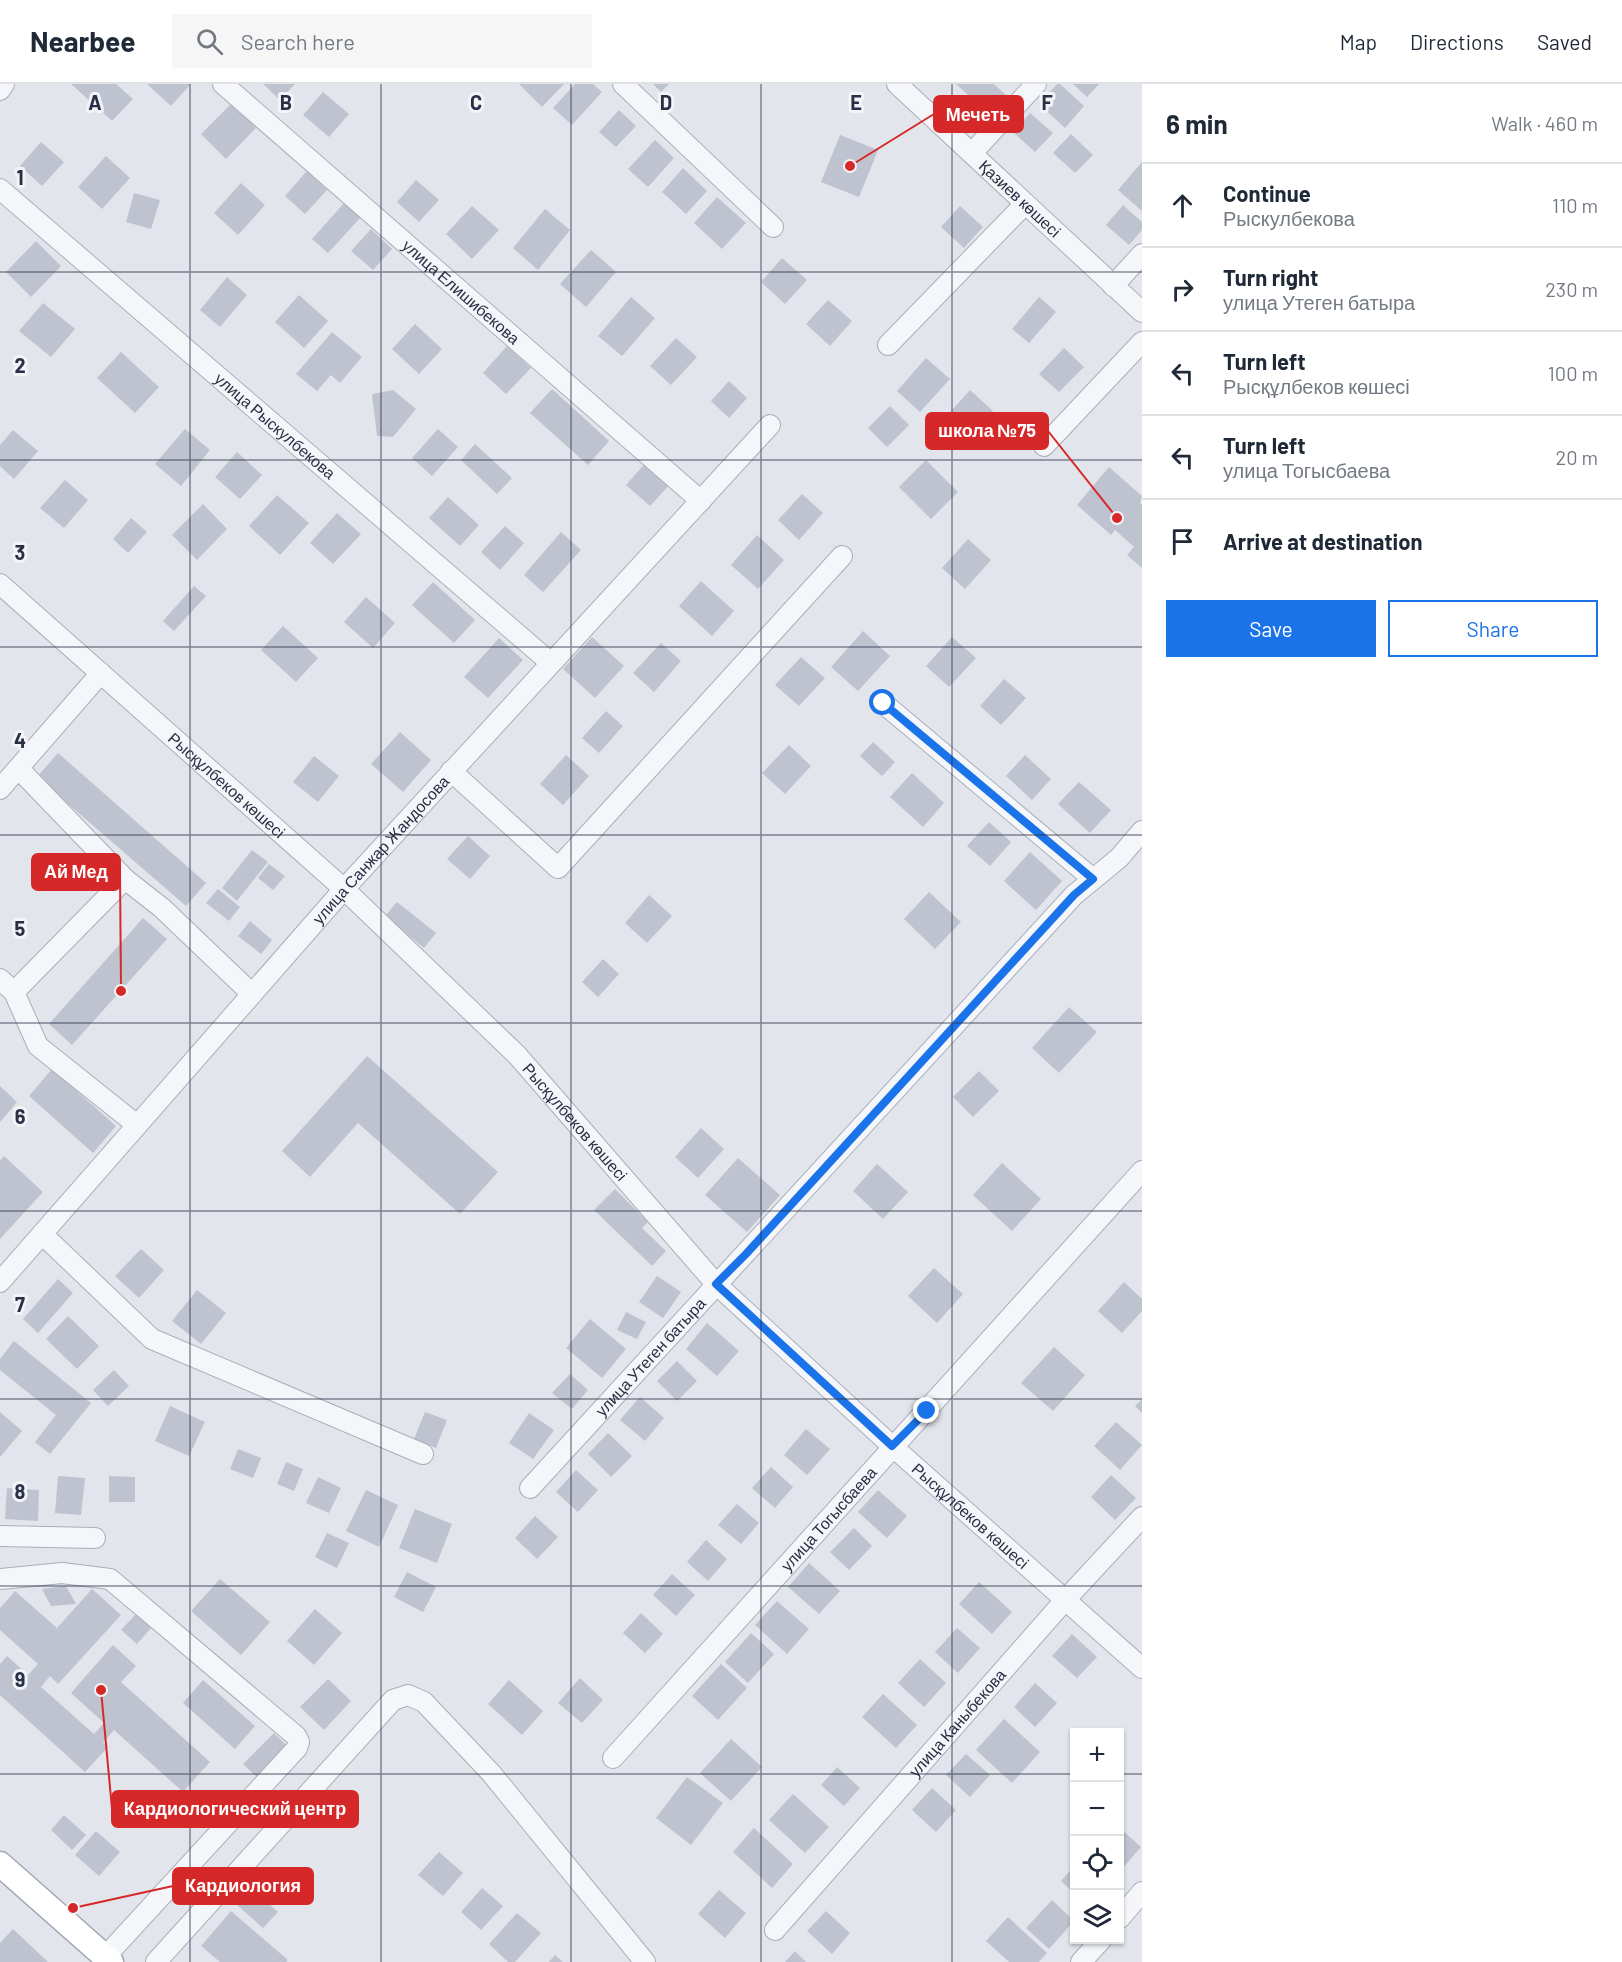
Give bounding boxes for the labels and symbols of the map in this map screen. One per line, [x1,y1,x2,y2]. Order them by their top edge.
text: A [88,90,102,114]
text: B [280,90,292,114]
text: C [470,90,482,114]
text: D [660,90,672,114]
text: E [850,90,862,114]
text: F [1041,90,1053,114]
callout: Мечеть [934,96,1023,132]
text: Мечеть [946,103,1010,125]
street label: Қазиев көшесі [976,156,1065,241]
text: 1 [16,165,24,189]
street label: улица Елишибекова [399,235,524,348]
text: 2 [14,353,26,377]
street label: улица Рыскулбекова [211,368,340,482]
callout: школа №75 [926,413,1048,449]
text: школа №75 [938,419,1036,441]
text: 3 [15,540,25,564]
route start [869,689,895,715]
text: 4 [14,728,26,752]
street label: Рысқұлбеков көшесі [165,728,289,841]
street label: улица Санжар Жандосова [308,771,453,927]
callout: Ай Мед [32,854,120,890]
text: Ай Мед [44,860,109,882]
text: 5 [15,916,26,940]
street label: Рысқұлбеков көшесі [519,1059,632,1184]
text: 6 [15,1104,26,1128]
text: 7 [15,1292,25,1316]
street label: улица Утеген батыра [591,1293,709,1420]
route end [913,1397,939,1423]
street label: Рысқұлбеков көшесі [909,1459,1033,1572]
street label: улица Тогысбаева [776,1462,880,1575]
text: 8 [15,1479,26,1503]
street label: улица Каныбекова [904,1665,1009,1780]
text: 9 [15,1667,25,1691]
callout: Кардиологический центр [112,1791,358,1827]
text: Кардиологический центр [124,1797,346,1819]
callout: Кардиология [173,1868,313,1904]
text: Кардиология [185,1874,301,1896]

